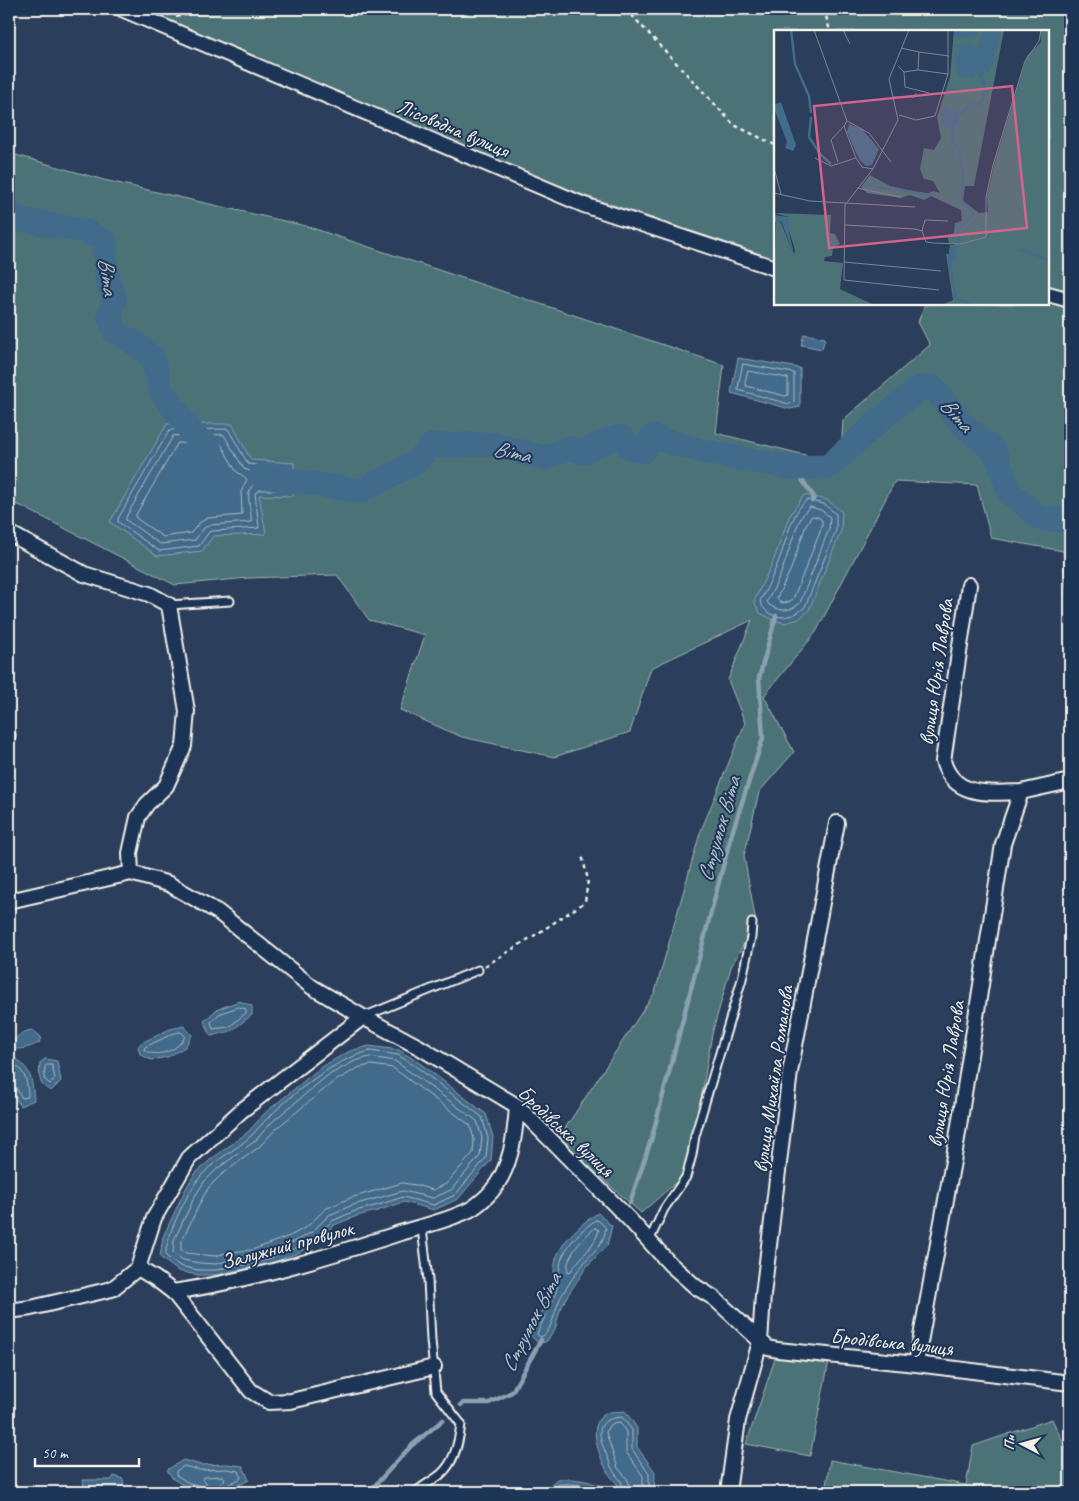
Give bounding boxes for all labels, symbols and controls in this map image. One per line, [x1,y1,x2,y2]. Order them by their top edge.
inset map [774,30,1049,305]
street label: Лісоводна вулиця [393,93,515,164]
water label: Віта [92,256,125,299]
water label: Віта [933,392,981,440]
water label: Віта [491,434,535,470]
street label: вулиця Юрія Лаврова [913,595,959,747]
water label: Струмок Віта [691,772,748,885]
street label: вулиця Михайла Романова [747,982,799,1174]
street label: вулиця Юрія Лаврова [922,997,971,1149]
street label: Бродівська вулиця [512,1080,621,1183]
street label: Залужний провулок [218,1214,358,1275]
water label: Струмок Віта [494,1266,569,1377]
street label: Бродівська вулиця [830,1323,956,1361]
north arrow [996,1418,1046,1468]
text: Пн [1000,1434,1019,1451]
scale bar [35,1436,139,1468]
text: 50 m [42,1444,69,1463]

